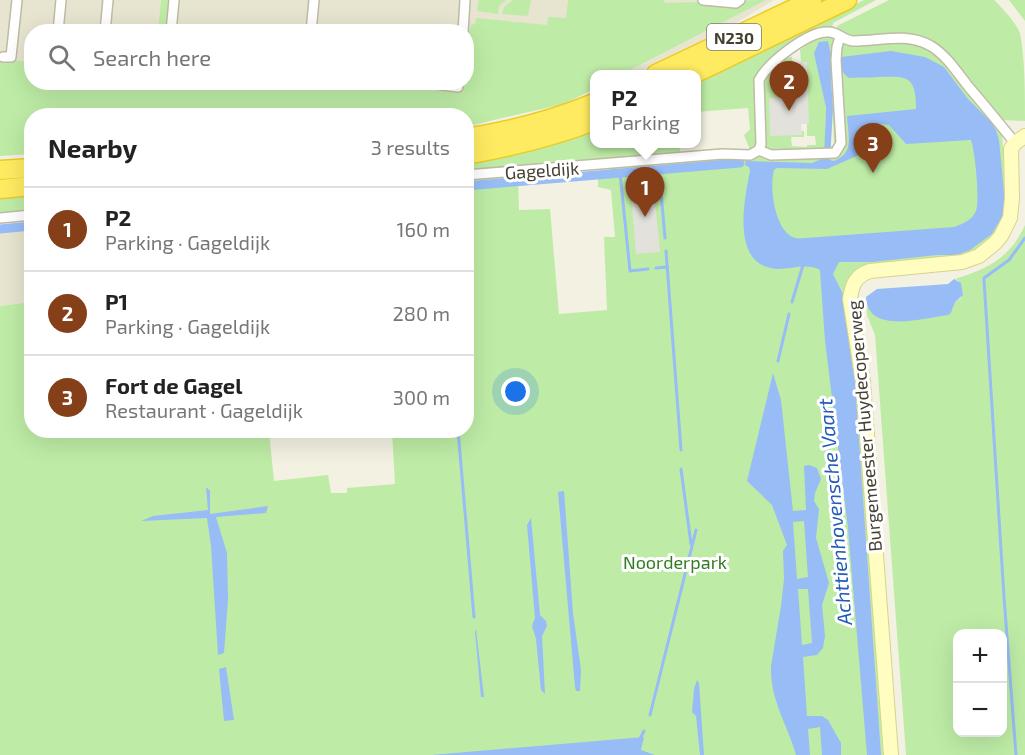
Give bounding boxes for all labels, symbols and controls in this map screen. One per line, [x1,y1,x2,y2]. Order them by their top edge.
search box [24,24,474,90]
road number: N230 [707,24,761,50]
icon: search [45,41,78,74]
text: Search here [93,44,211,70]
pin: 2 [770,62,808,111]
popup [590,70,701,148]
text: P2 [611,84,638,110]
text: Parking [611,110,680,134]
pin: 3 [854,124,892,173]
text: Nearby [48,132,137,163]
text: 3 results [371,135,450,159]
street label: Gageldijk [504,156,580,184]
pin: 1 [626,168,664,217]
text: P2 [105,204,131,230]
text: 1 [63,217,72,241]
text: 160 m [397,217,450,241]
text: Parking · Gageldijk [105,230,270,254]
text: P1 [105,288,128,314]
street label: Burgemeester Huydecoperweg [842,299,886,553]
text: 2 [62,301,73,325]
text: 280 m [393,301,450,325]
text: Parking · Gageldijk [105,314,270,338]
text: Fort de Gagel [105,372,242,398]
your location [501,377,530,406]
text: 3 [62,385,73,409]
text: 300 m [393,385,450,409]
water label: Achttienhovensche Vaart [812,397,856,627]
text: Restaurant · Gageldijk [105,398,303,422]
park label: Noorderpark [623,551,727,573]
map controls [953,629,1007,737]
button: + [953,629,1007,683]
button: − [953,683,1007,737]

